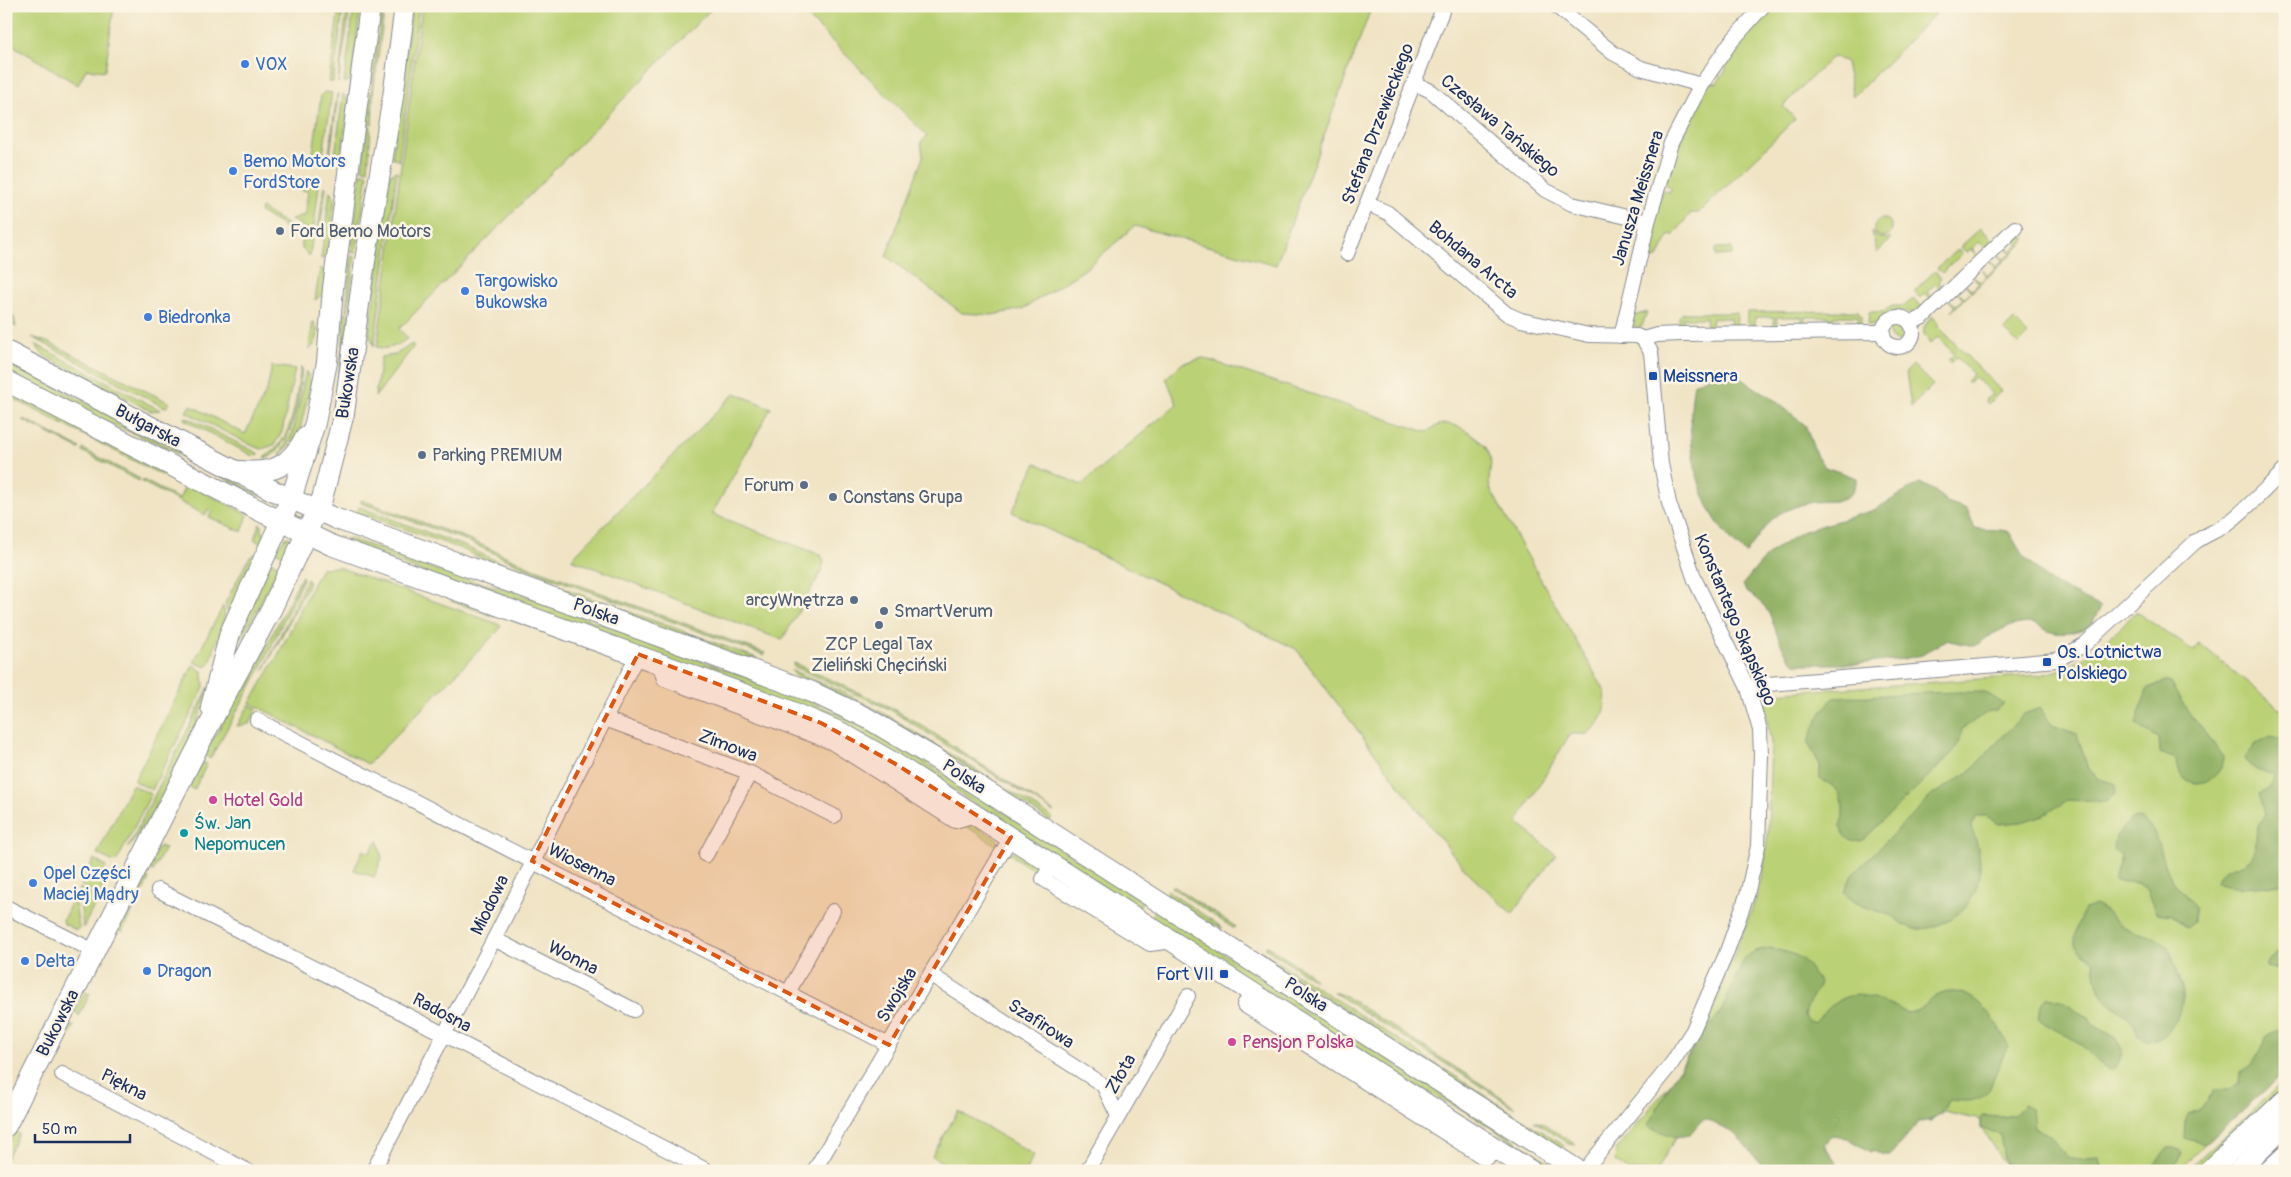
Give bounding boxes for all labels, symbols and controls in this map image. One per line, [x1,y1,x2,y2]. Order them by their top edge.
street label: Stefana Drzewieckiego [1337,40,1420,208]
place label: VOX [255,53,287,76]
marker: VOX [239,58,251,70]
street label: Czesława Tańskiego [1436,69,1565,183]
street label: Janusza Meissnera [1606,128,1670,268]
place label: Bemo Motors FordStore [243,150,345,194]
marker: Bemo Motors FordStore [227,165,239,177]
street label: Bohdana Arcta [1423,216,1523,304]
place label: Ford Bemo Motors [290,220,431,243]
marker: Ford Bemo Motors [274,225,286,237]
place label: Targowisko Bukowska [475,270,558,314]
marker: Targowisko Bukowska [459,285,471,297]
place label: Biedronka [158,306,231,329]
marker: Biedronka [142,311,154,323]
street label: Bukowska [331,345,365,421]
place label: Meissnera [1663,365,1738,388]
marker: Meissnera [1647,370,1659,382]
street label: Bułgarska [111,399,185,453]
place label: Parking PREMIUM [432,444,562,467]
marker: Parking PREMIUM [416,449,428,461]
place label: Forum [743,474,794,497]
marker: Forum [798,479,810,491]
place label: Constans Grupa [843,486,963,509]
marker: Constans Grupa [827,491,839,503]
street label: Konstantego Skąpskiego [1688,531,1782,710]
place label: arcyWnętrza [746,589,844,612]
street label: Polska [570,593,622,631]
marker: arcyWnętrza [848,594,860,606]
place label: SmartVerum [894,600,993,623]
marker: SmartVerum [878,605,890,617]
marker: ZCP Legal Tax Zieliński Chęciński [873,619,885,631]
place label: ZCP Legal Tax Zieliński Chęciński [811,633,947,677]
place label: Os. Lotnictwa Polskiego [2057,641,2162,685]
marker: Os. Lotnictwa Polskiego [2041,656,2053,668]
street label: Zimowa [695,724,761,768]
street label: Polska [938,754,990,800]
place label: Hotel Gold [223,789,303,812]
marker: Hotel Gold [207,794,219,806]
place label: Św. Jan Nepomucen [194,812,286,856]
marker: Św. Jan Nepomucen [178,827,190,839]
street label: Wiosenna [544,838,620,892]
place label: Opel Części Maciej Mądry [43,862,139,906]
street label: Miodowa [466,871,514,939]
marker: Opel Części Maciej Mądry [27,877,39,889]
street label: Wonna [544,936,602,980]
place label: Delta [35,950,75,973]
marker: Delta [19,955,31,967]
place label: Dragon [157,960,212,983]
street label: Swojska [872,963,922,1027]
place label: Fort VII [1156,963,1214,986]
marker: Dragon [141,965,153,977]
marker: Fort VII [1218,968,1230,980]
street label: Polska [1280,972,1332,1018]
street label: Bukowska [31,986,85,1060]
street label: Radosna [409,988,475,1038]
street label: Szafirowa [1003,994,1079,1054]
place label: Pensjon Polska [1242,1031,1354,1054]
marker: Pensjon Polska [1226,1036,1238,1048]
street label: Złota [1101,1050,1141,1098]
street label: Piękna [97,1064,151,1106]
scale bar [35,1112,130,1144]
text: 50 m [42,1120,77,1139]

